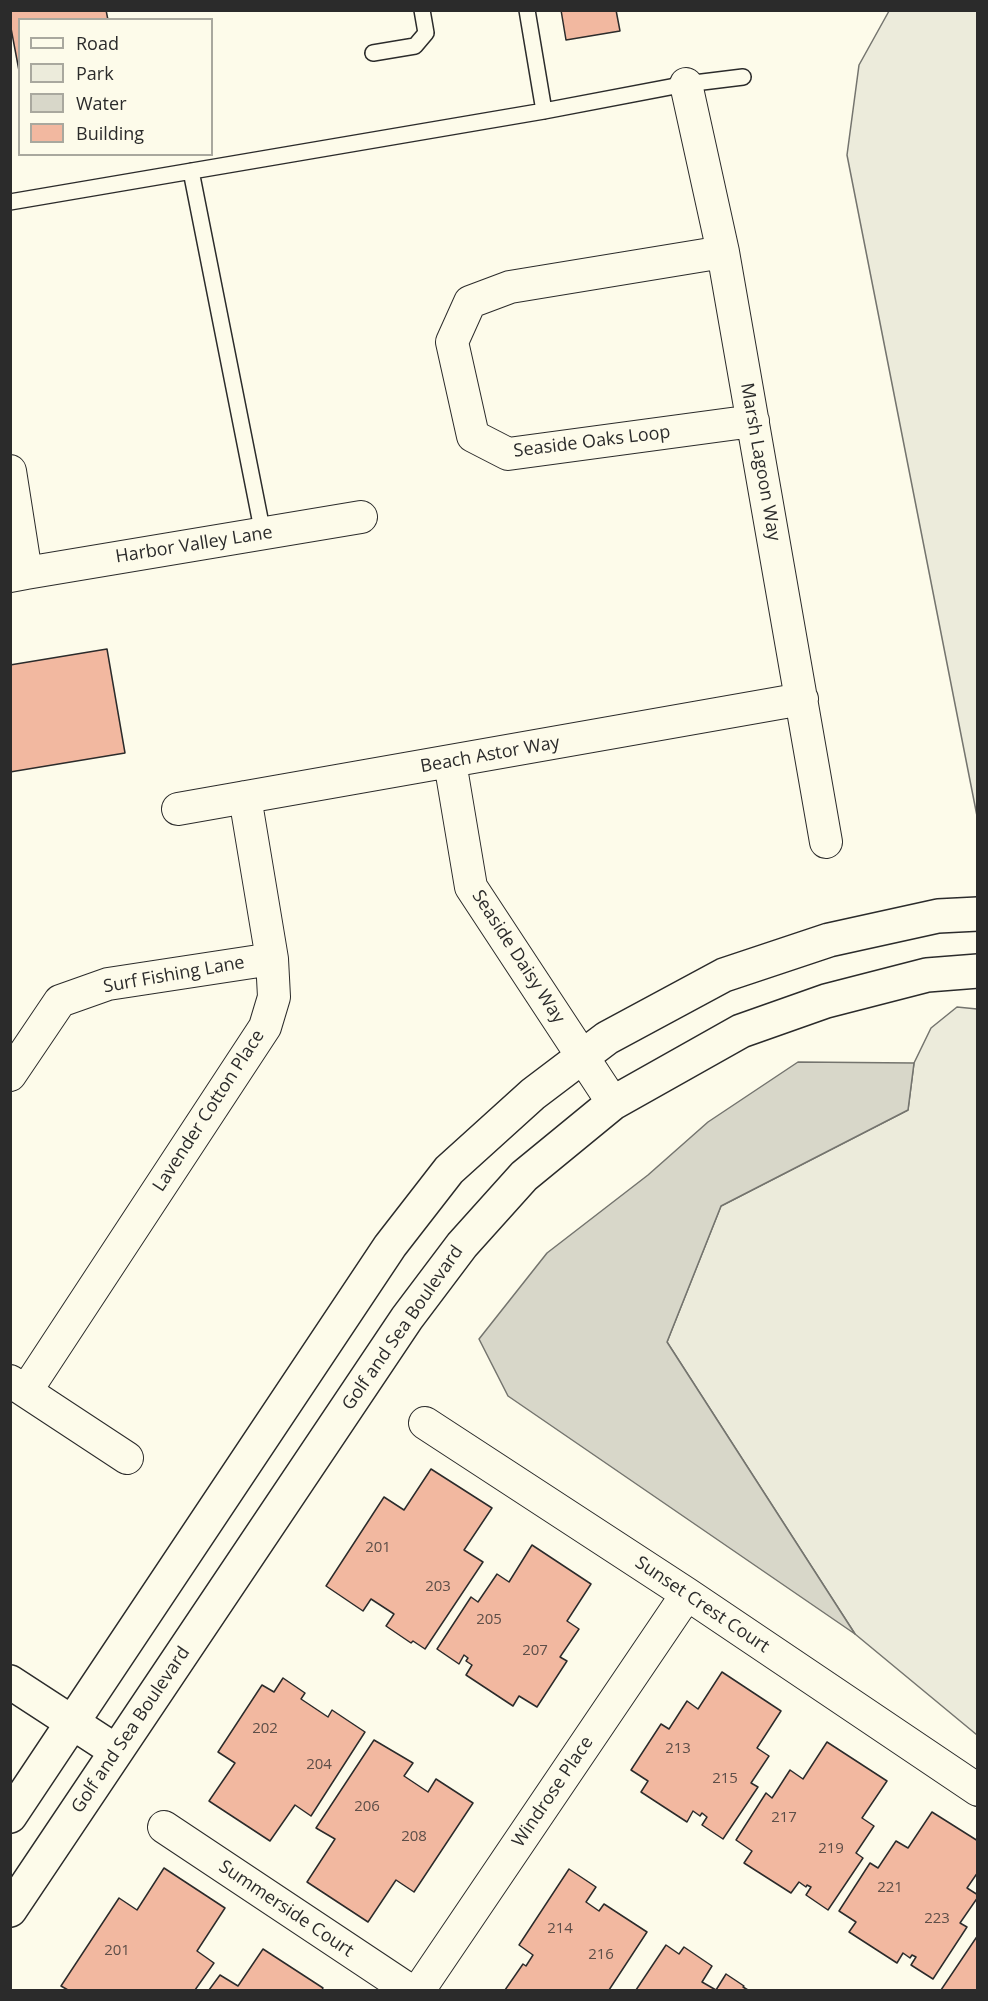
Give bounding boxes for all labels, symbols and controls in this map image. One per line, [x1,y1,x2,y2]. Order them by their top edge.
legend [18,18,213,156]
text: Road [76,31,119,55]
text: Park [76,61,114,85]
text: Water [76,91,127,115]
text: Building [76,121,144,145]
street label: Marsh Lagoon Way [735,381,785,543]
street label: Seaside Oaks Loop [512,422,672,462]
street label: Harbor Valley Lane [114,522,274,568]
street label: Beach Astor Way [419,732,561,778]
street label: Seaside Daisy Way [467,886,569,1028]
street label: Surf Fishing Lane [102,952,246,998]
street label: Lavender Cotton Place [149,1026,269,1196]
street label: Golf and Sea Boulevard [338,1241,468,1415]
house number: 201 [365,1539,391,1557]
street label: Sunset Crest Court [631,1552,773,1658]
house number: 203 [425,1578,451,1596]
house number: 205 [476,1611,502,1629]
house number: 207 [522,1642,548,1660]
street label: Golf and Sea Boulevard [67,1643,195,1817]
house number: 202 [252,1720,278,1738]
street label: Windrose Place [508,1733,598,1851]
house number: 213 [665,1740,691,1758]
house number: 204 [306,1756,332,1774]
house number: 215 [712,1770,738,1788]
house number: 206 [354,1798,380,1816]
house number: 217 [771,1809,797,1827]
house number: 208 [401,1828,427,1846]
house number: 219 [818,1840,844,1858]
street label: Summerside Court [215,1856,357,1962]
house number: 221 [877,1879,903,1897]
house number: 223 [924,1910,950,1928]
house number: 214 [547,1920,573,1938]
house number: 201 [104,1942,130,1960]
house number: 216 [588,1946,614,1964]

